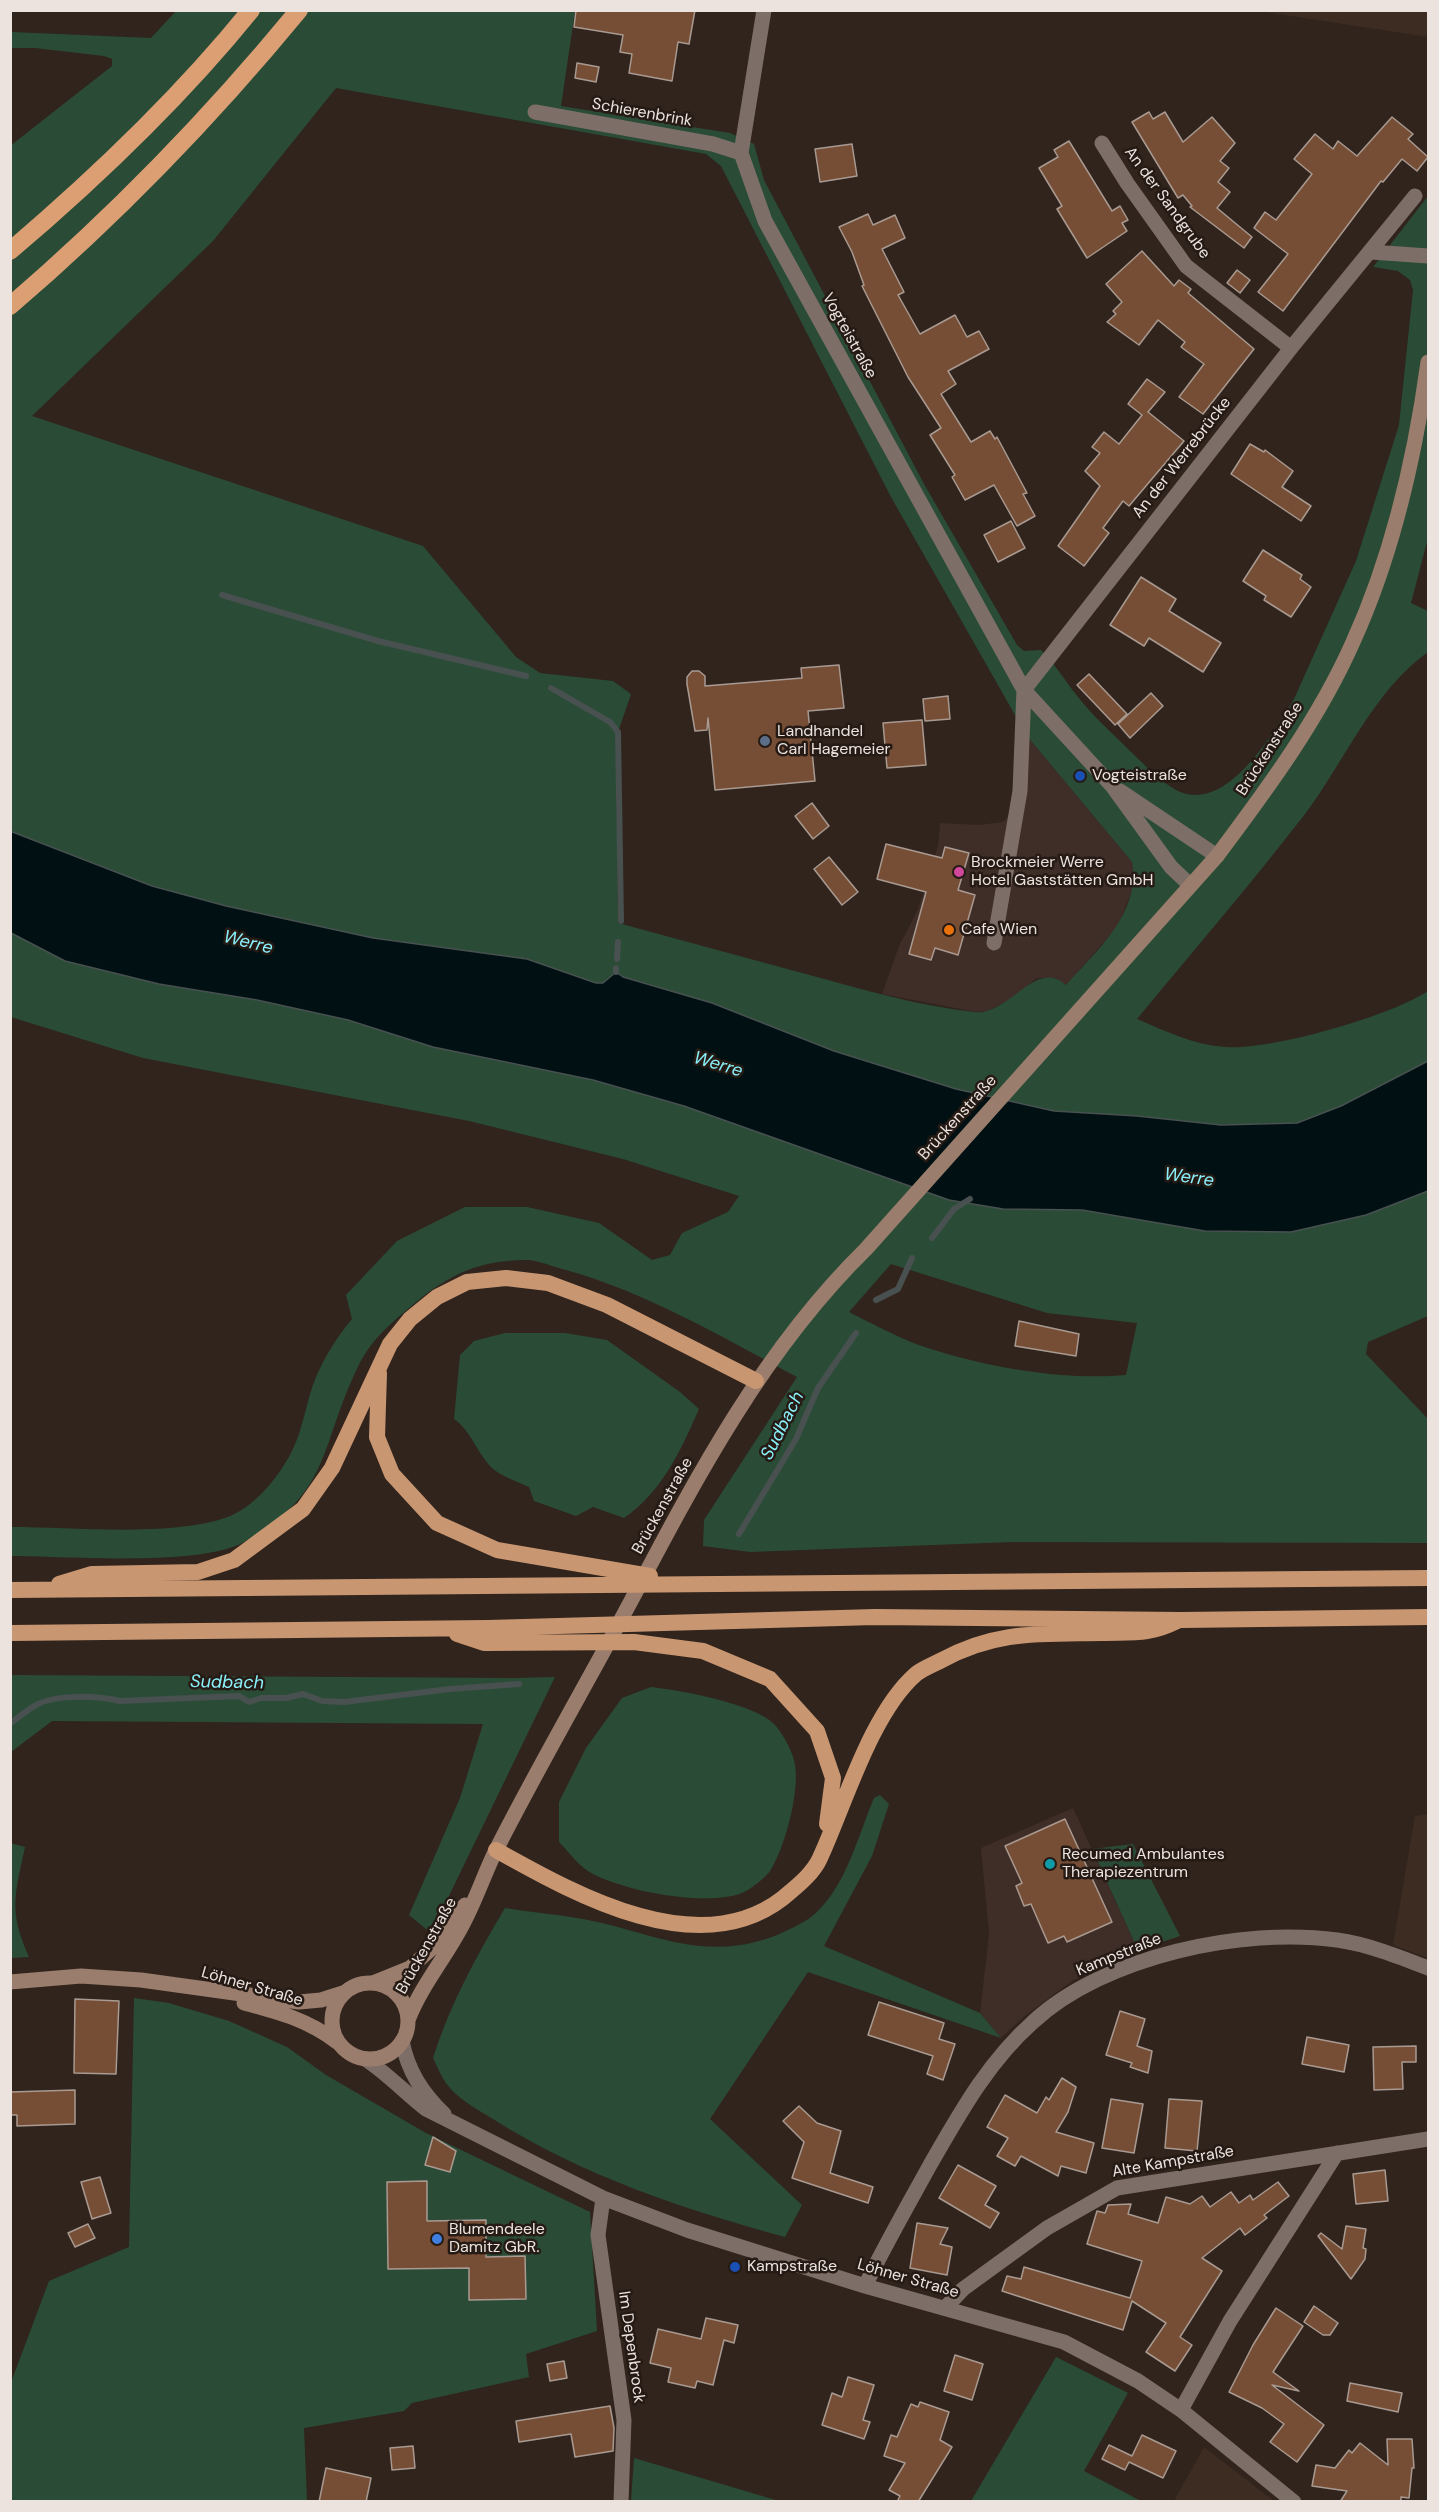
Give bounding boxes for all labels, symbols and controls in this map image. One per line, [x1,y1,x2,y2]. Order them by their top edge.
street label: Schierenbrink [590,95,694,131]
street label: An der Sandgrube [1120,143,1214,263]
street label: Vogteistraße [818,290,880,382]
street label: An der Werrebrücke [1129,394,1235,522]
street label: Brückenstraße [1233,699,1307,799]
place label: Landhandel Carl Hagemeier [777,722,890,760]
marker: Landhandel Carl Hagemeier [758,734,772,748]
place label: Vogteistraße [1092,766,1187,786]
marker: Vogteistraße [1073,769,1087,783]
place label: Brockmeier Werre Hotel Gaststätten GmbH [971,853,1153,891]
marker: Brockmeier Werre Hotel Gaststätten GmbH [952,865,966,879]
place label: Cafe Wien [961,920,1037,940]
marker: Cafe Wien [942,923,956,937]
water label: Werre [221,926,275,960]
water label: Werre [691,1047,745,1083]
street label: Brückenstraße [915,1072,1001,1164]
water label: Werre [1163,1164,1215,1192]
water label: Sudbach [757,1388,809,1464]
street label: Brückenstraße [629,1454,697,1558]
water label: Sudbach [190,1672,264,1694]
place label: Recumed Ambulantes Therapiezentrum [1062,1845,1225,1883]
marker: Recumed Ambulantes Therapiezentrum [1043,1857,1057,1871]
street label: Brückenstraße [393,1894,461,1998]
street label: Kampstraße [1074,1929,1164,1981]
street label: Löhner Straße [199,1963,305,2011]
street label: Alte Kampstraße [1110,2142,1236,2182]
place label: Blumendeele Damitz GbR. [449,2220,545,2258]
marker: Blumendeele Damitz GbR. [430,2232,444,2246]
street label: Löhner Straße [855,2255,961,2303]
place label: Kampstraße [747,2257,837,2277]
marker: Kampstraße [728,2260,742,2274]
street label: Im Depenbrock [614,2290,648,2404]

